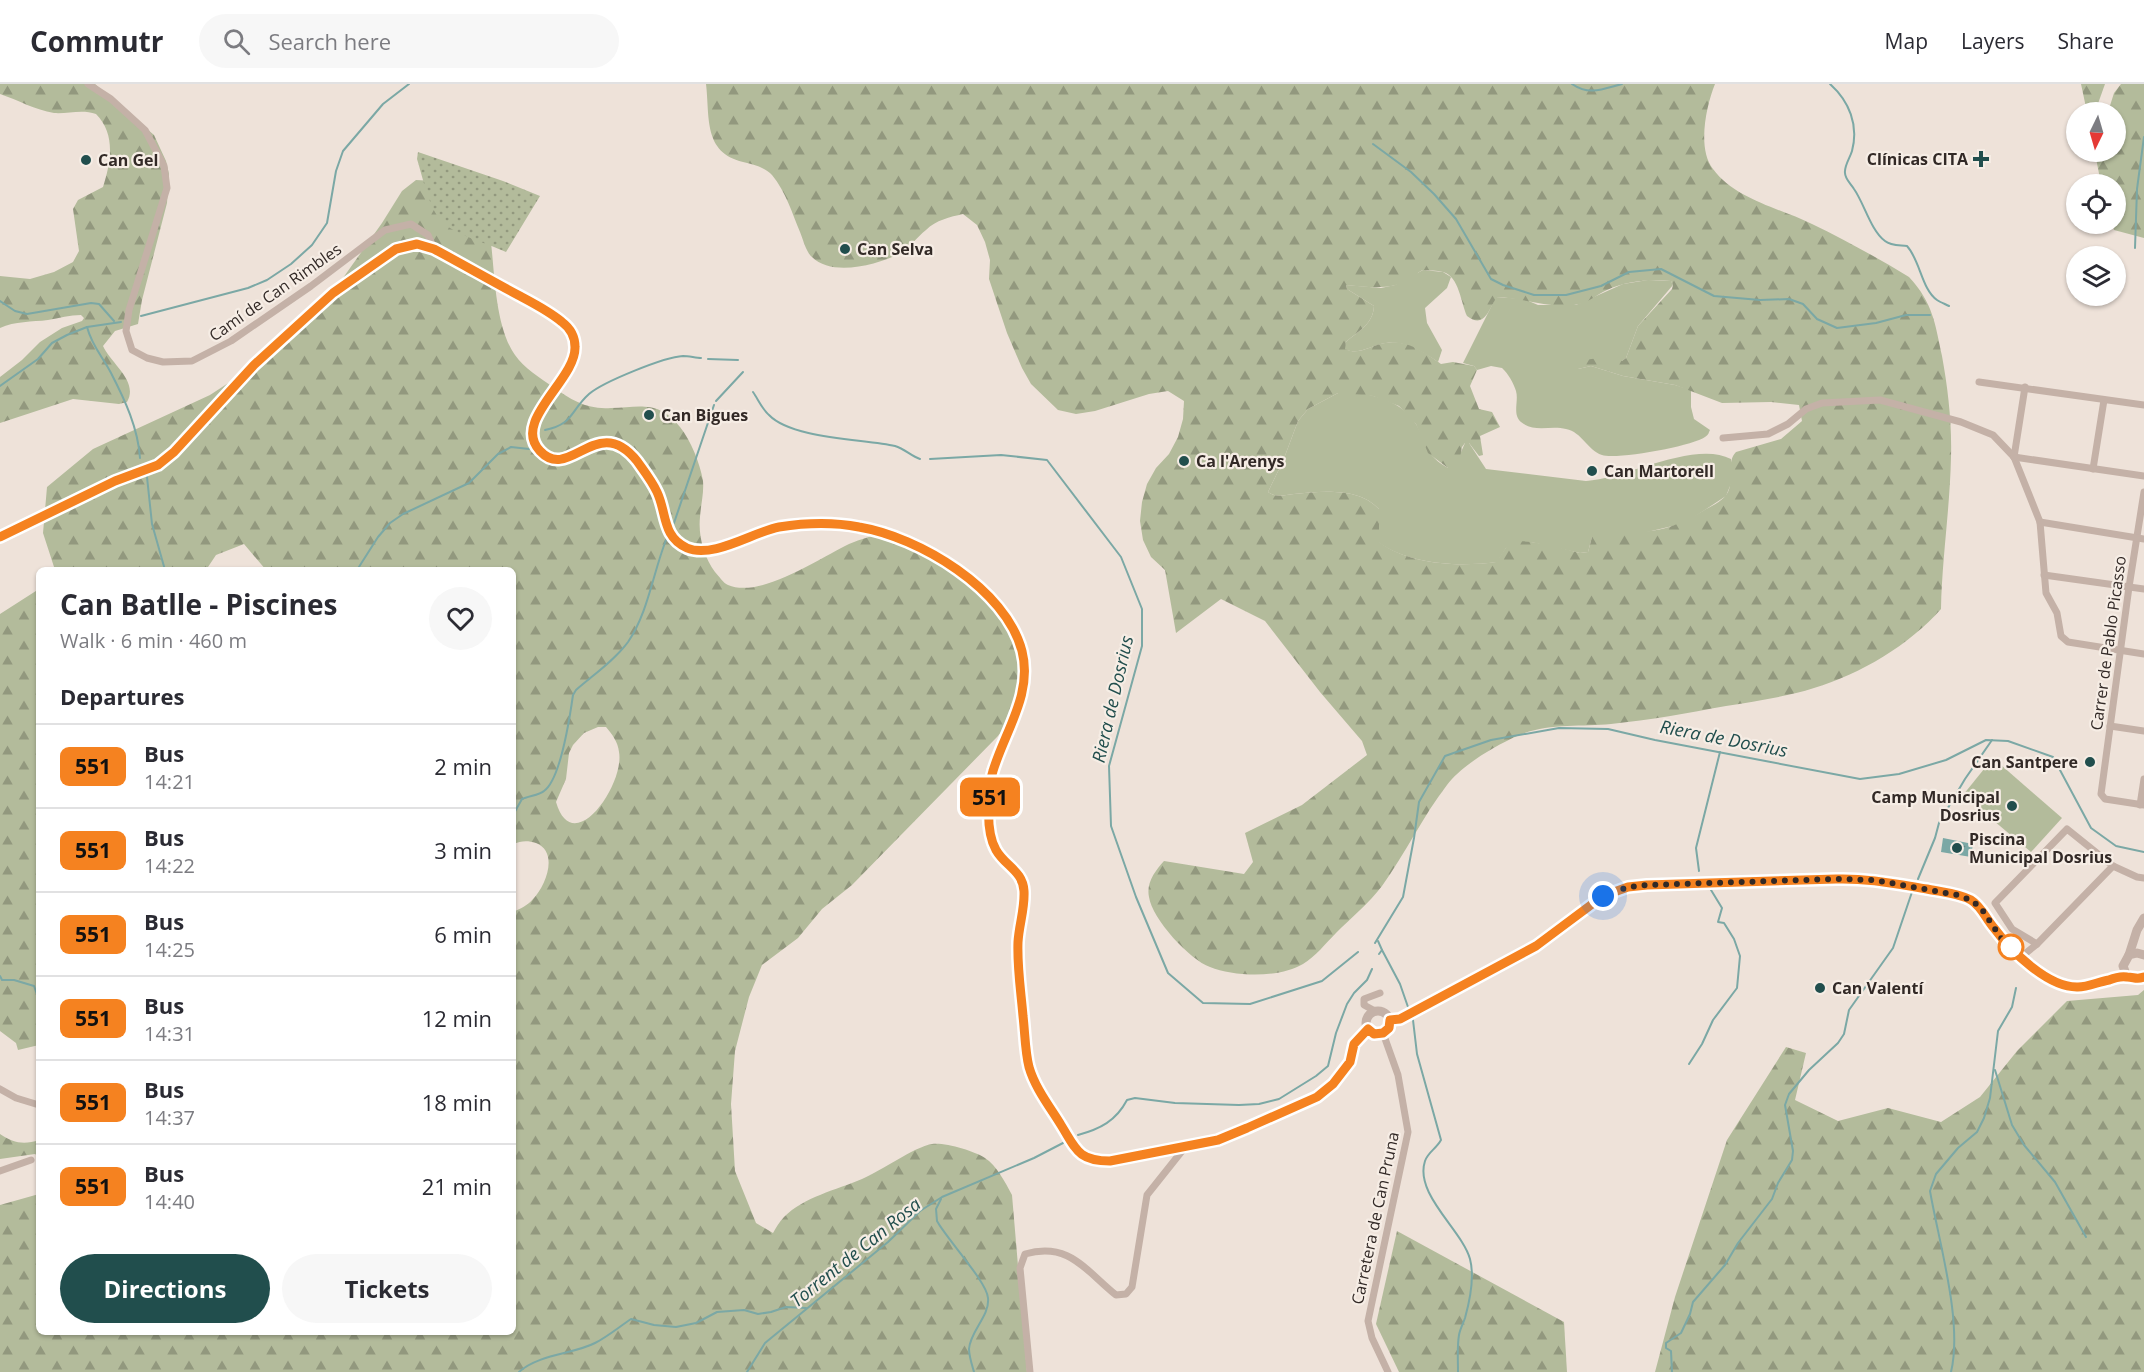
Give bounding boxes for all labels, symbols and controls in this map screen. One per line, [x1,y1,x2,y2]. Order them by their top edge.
search box [199,14,619,68]
text: Commutr [30,22,163,60]
icon: search [220,25,253,58]
text: Search here [268,26,391,56]
text: Map [1885,27,1928,55]
text: Layers [1961,27,2025,55]
text: Share [2058,27,2114,55]
north arrow [2066,102,2126,162]
map controls [2066,102,2126,306]
place label: Clínicas CITA [1867,148,1969,170]
place label: Can Gel [98,149,158,171]
marker: Clínicas CITA [1972,150,1990,168]
marker: Can Gel [79,153,93,167]
button: locate [2066,174,2126,234]
street label: Camí de Can Rimbles [204,238,346,346]
place label: Can Selva [857,238,933,260]
marker: Can Selva [838,242,852,256]
button: layers [2066,246,2126,306]
place label: Can Bigues [661,404,748,426]
marker: Can Bigues [642,408,656,422]
place label: Ca l'Arenys [1196,450,1285,472]
marker: Ca l'Arenys [1177,454,1191,468]
place label: Can Martorell [1604,460,1714,482]
marker: Can Martorell [1585,464,1599,478]
street label: Carrer de Pablo Picasso [2085,554,2131,732]
text: Can Batlle - Piscines [60,585,337,623]
button: heart [429,587,492,650]
text: Walk · 6 min · 460 m [60,627,247,654]
water label: Riera de Dosrius [1086,633,1138,765]
text: Departures [60,681,184,711]
water label: Riera de Dosrius [1658,714,1790,762]
text: Bus [144,738,184,768]
text: 2 min [434,751,492,781]
place label: Can Santpere [1971,751,2078,773]
text: 551 [75,752,111,780]
marker: Can Santpere [2083,755,2097,769]
text: 14:21 [144,768,195,795]
line badge: 551 [956,778,1024,816]
text: 551 [972,783,1008,811]
place label: Camp Municipal Dosrius [1871,786,2000,826]
marker: Camp Municipal Dosrius [2005,799,2019,813]
text: Bus [144,822,184,852]
place label: Piscina Municipal Dosrius [1969,828,2112,868]
text: 3 min [434,835,492,865]
text: 551 [75,836,111,864]
marker: Piscina Municipal Dosrius [1950,841,1964,855]
text: 14:22 [144,852,195,879]
your location [1588,881,1618,911]
text: Bus [144,906,184,936]
text: 6 min [434,919,492,949]
text: 551 [75,920,111,948]
unlabelled marker [1998,934,2024,960]
text: 14:25 [144,936,195,963]
place label: Can Valentí [1832,977,1924,999]
marker: Can Valentí [1813,981,1827,995]
text: Bus [144,990,184,1020]
text: 12 min [422,1003,492,1033]
text: 551 [75,1004,111,1032]
text: 14:31 [144,1020,195,1047]
text: Bus [144,1074,184,1104]
text: 18 min [422,1087,492,1117]
text: 551 [75,1088,111,1116]
text: 14:37 [144,1104,195,1131]
street label: Carretera de Can Pruna [1346,1130,1404,1306]
text: Bus [144,1158,184,1188]
text: 21 min [422,1171,492,1201]
text: 551 [75,1172,111,1200]
text: 14:40 [144,1188,195,1215]
water label: Torrent de Can Rosa [785,1192,925,1312]
button: Directions [60,1254,270,1323]
button: Tickets [282,1254,492,1323]

